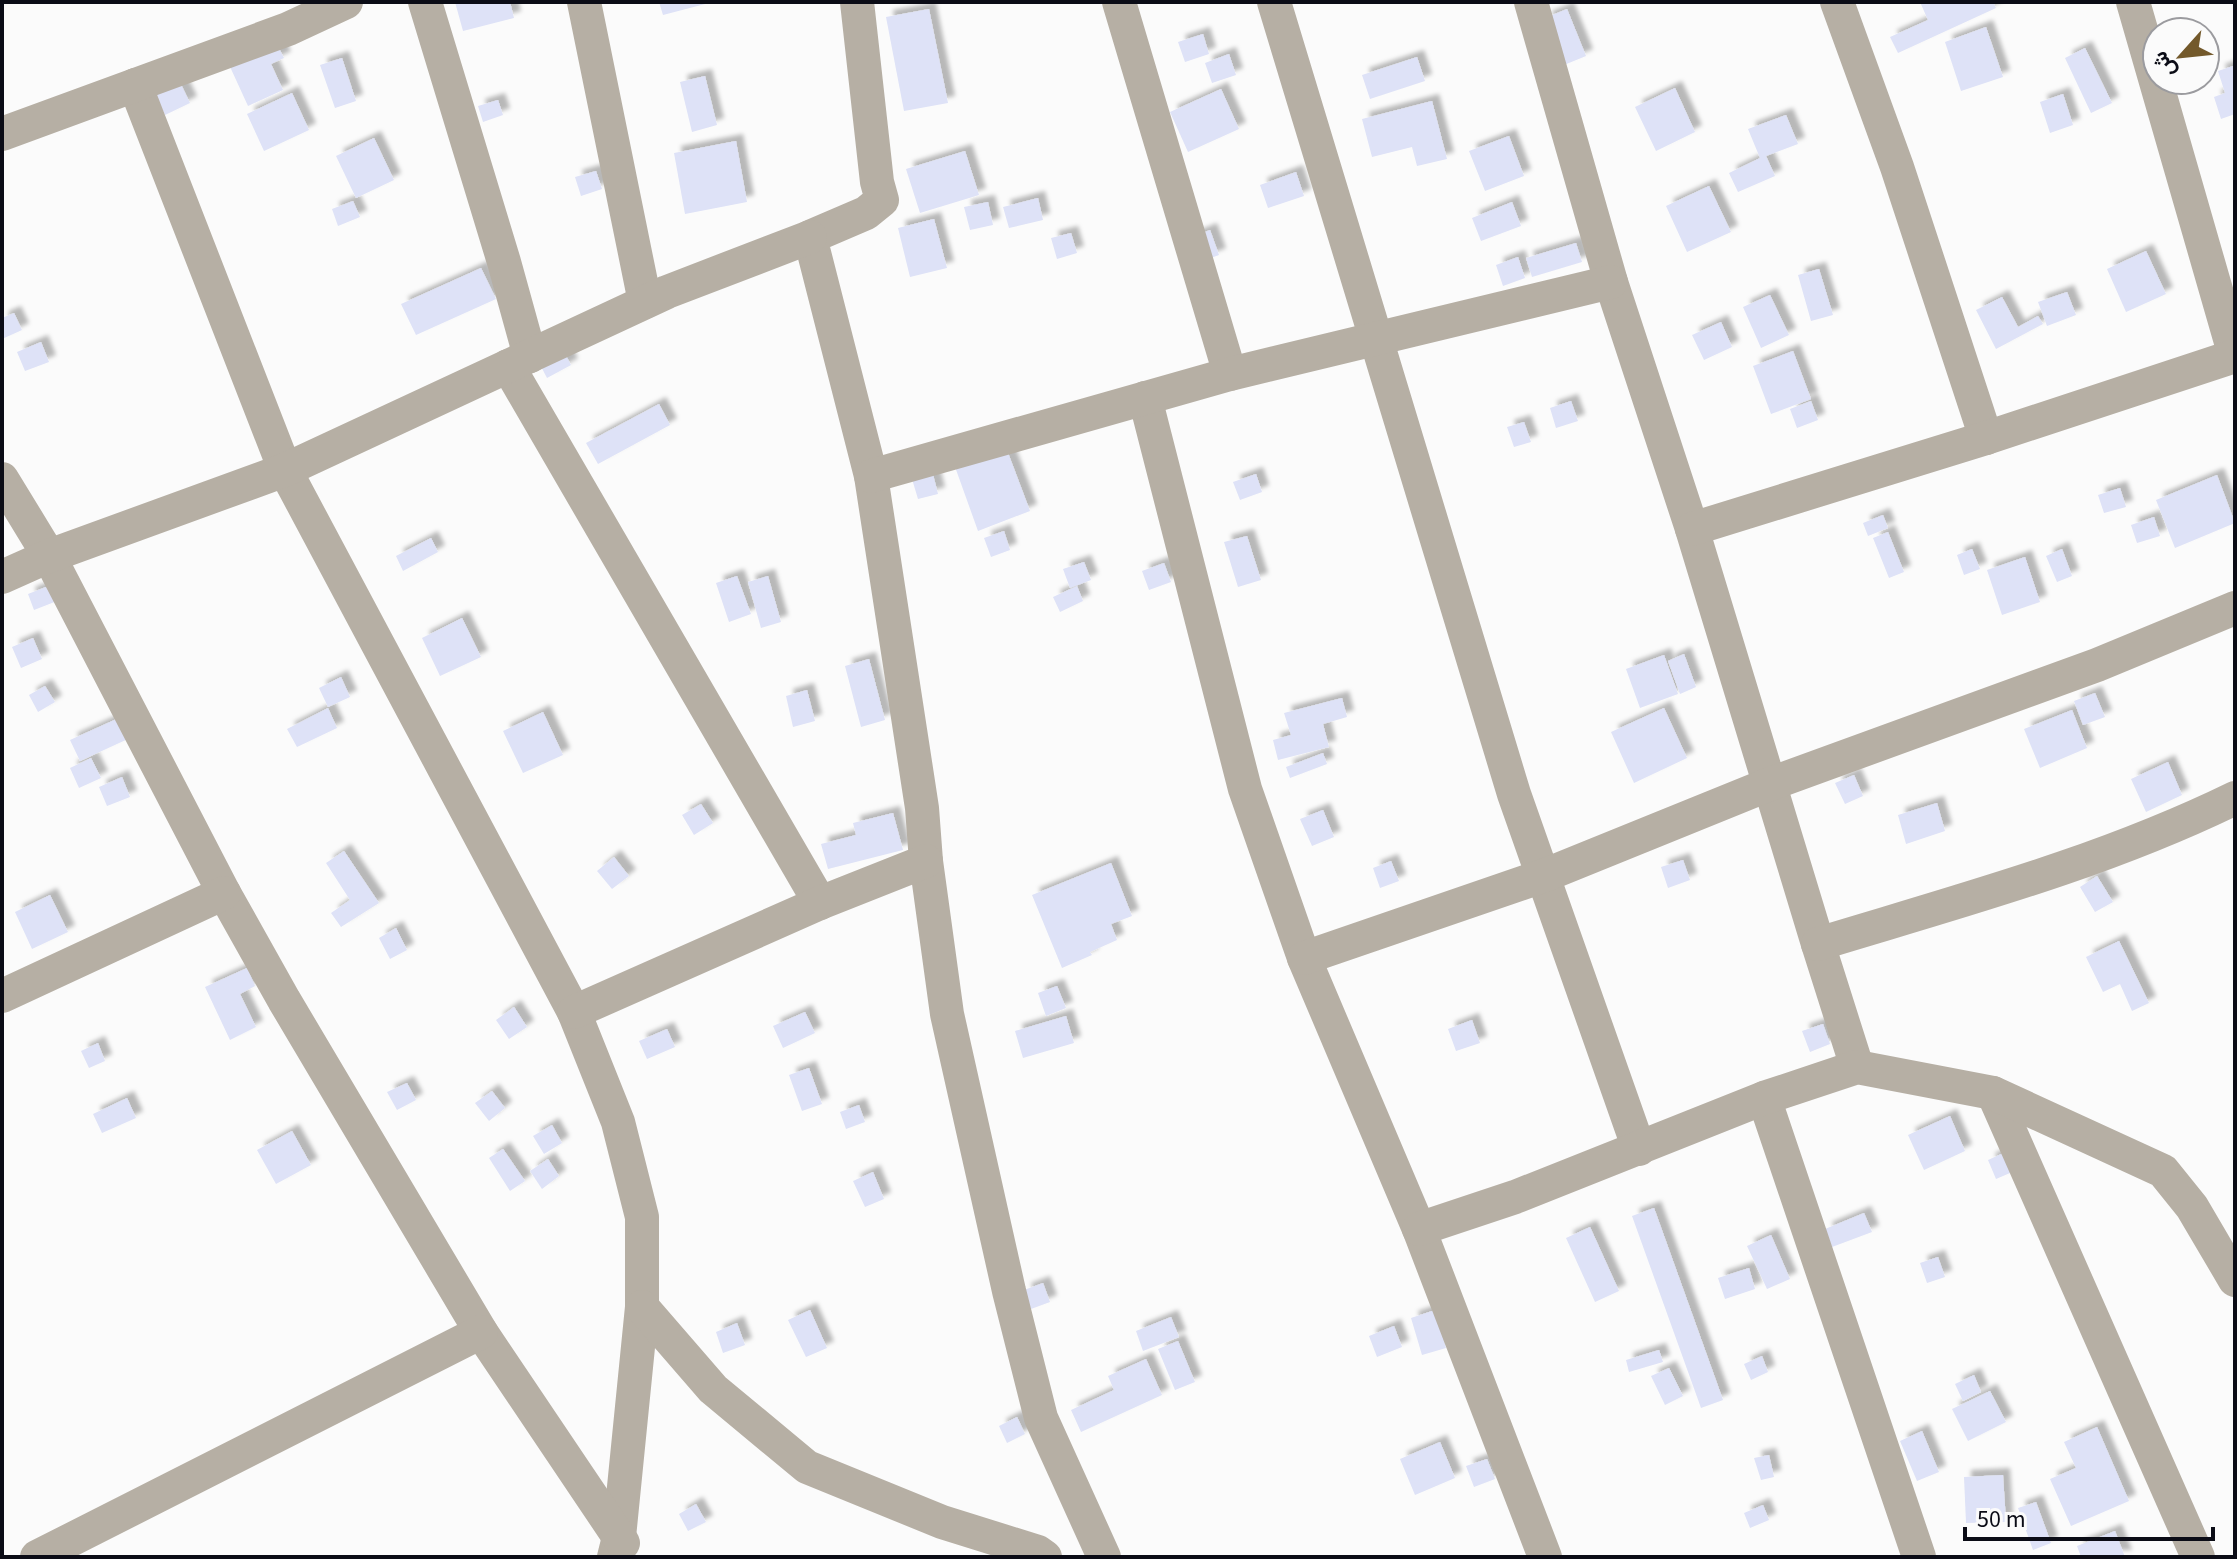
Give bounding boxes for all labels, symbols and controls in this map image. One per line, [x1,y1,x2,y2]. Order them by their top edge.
north arrow [2141,16,2221,96]
text: ش [2144,46,2184,84]
scale bar [1965,1491,2213,1541]
text: 50 m [1977,1502,2026,1537]

